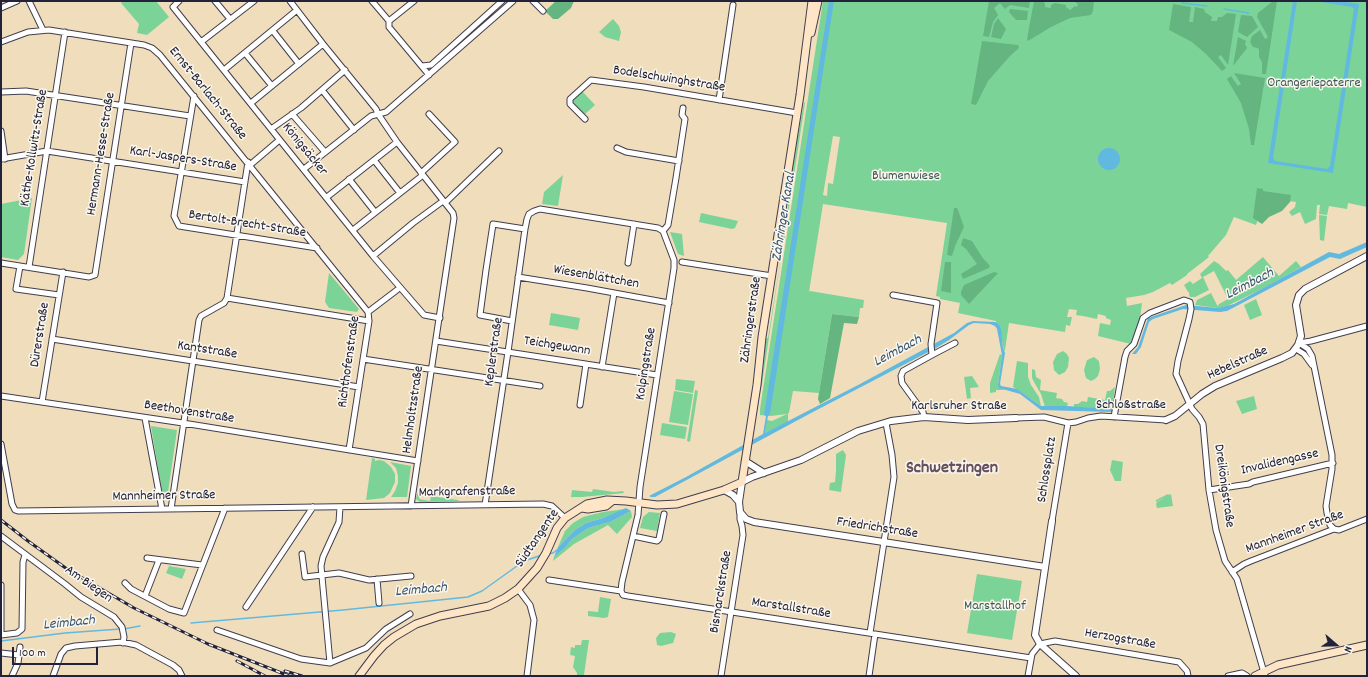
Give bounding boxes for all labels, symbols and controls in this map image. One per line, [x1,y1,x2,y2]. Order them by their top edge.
street label: Ernst-Barlach-Straße [164,44,250,144]
street label: Bodelschwinghstraße [612,63,726,97]
park label: Orangeriepaterre [1267,76,1361,92]
street label: Käthe-Kollwitz-Straße [17,88,53,208]
street label: Hermann-Hesse-Straße [84,91,120,217]
street label: Königsäcker [278,120,330,180]
street label: Karl-Jaspers-Straße [128,143,238,177]
park label: Blumenwiese [872,169,940,185]
water label: Zähringer Kanal [769,171,801,263]
street label: Bertolt-Brecht-Straße [187,207,307,243]
street label: Wiesenblättchen [552,262,640,294]
water label: Leimbach [1223,265,1277,305]
street label: Zähringerstraße [738,276,766,364]
street label: Dürerstraße [28,301,54,369]
street label: Richthofenstraße [335,315,365,409]
street label: Keplerstraße [482,316,508,388]
street label: Kolpingstraße [633,326,661,402]
water label: Leimbach [871,332,925,372]
street label: Teichgewann [523,333,591,361]
street label: Kantstraße [176,338,238,364]
street label: Hebelstraße [1205,343,1271,385]
street label: Helmholtzstraße [400,365,428,455]
street label: Beethovenstraße [143,398,235,428]
street label: Schloßstraße [1096,398,1166,414]
street label: Karlsruher Straße [911,399,1007,415]
street label: Schlossplatz [1035,436,1061,504]
street label: Dreikönigstraße [1209,443,1237,529]
street label: Invalidengasse [1240,446,1320,480]
district label: Schwetzingen [906,459,998,481]
street label: Markgrafenstraße [418,484,516,502]
street label: Mannheimer Straße [112,488,216,506]
street label: Südtangente [512,507,564,571]
street label: Mannheimer Straße [1244,508,1346,558]
street label: Friedrichstraße [835,514,919,544]
street label: Bismarckstraße [707,549,737,635]
street label: Am Biegen [61,562,115,608]
water label: Leimbach [394,580,448,602]
street label: Marstallstraße [750,594,832,624]
park label: Marstallhof [964,599,1026,615]
water label: Leimbach [42,612,96,636]
street label: Herzogstraße [1083,625,1157,655]
north arrow [1316,625,1356,665]
scale bar [14,639,100,665]
text: N [1339,644,1356,654]
text: 100 m [19,645,46,662]

